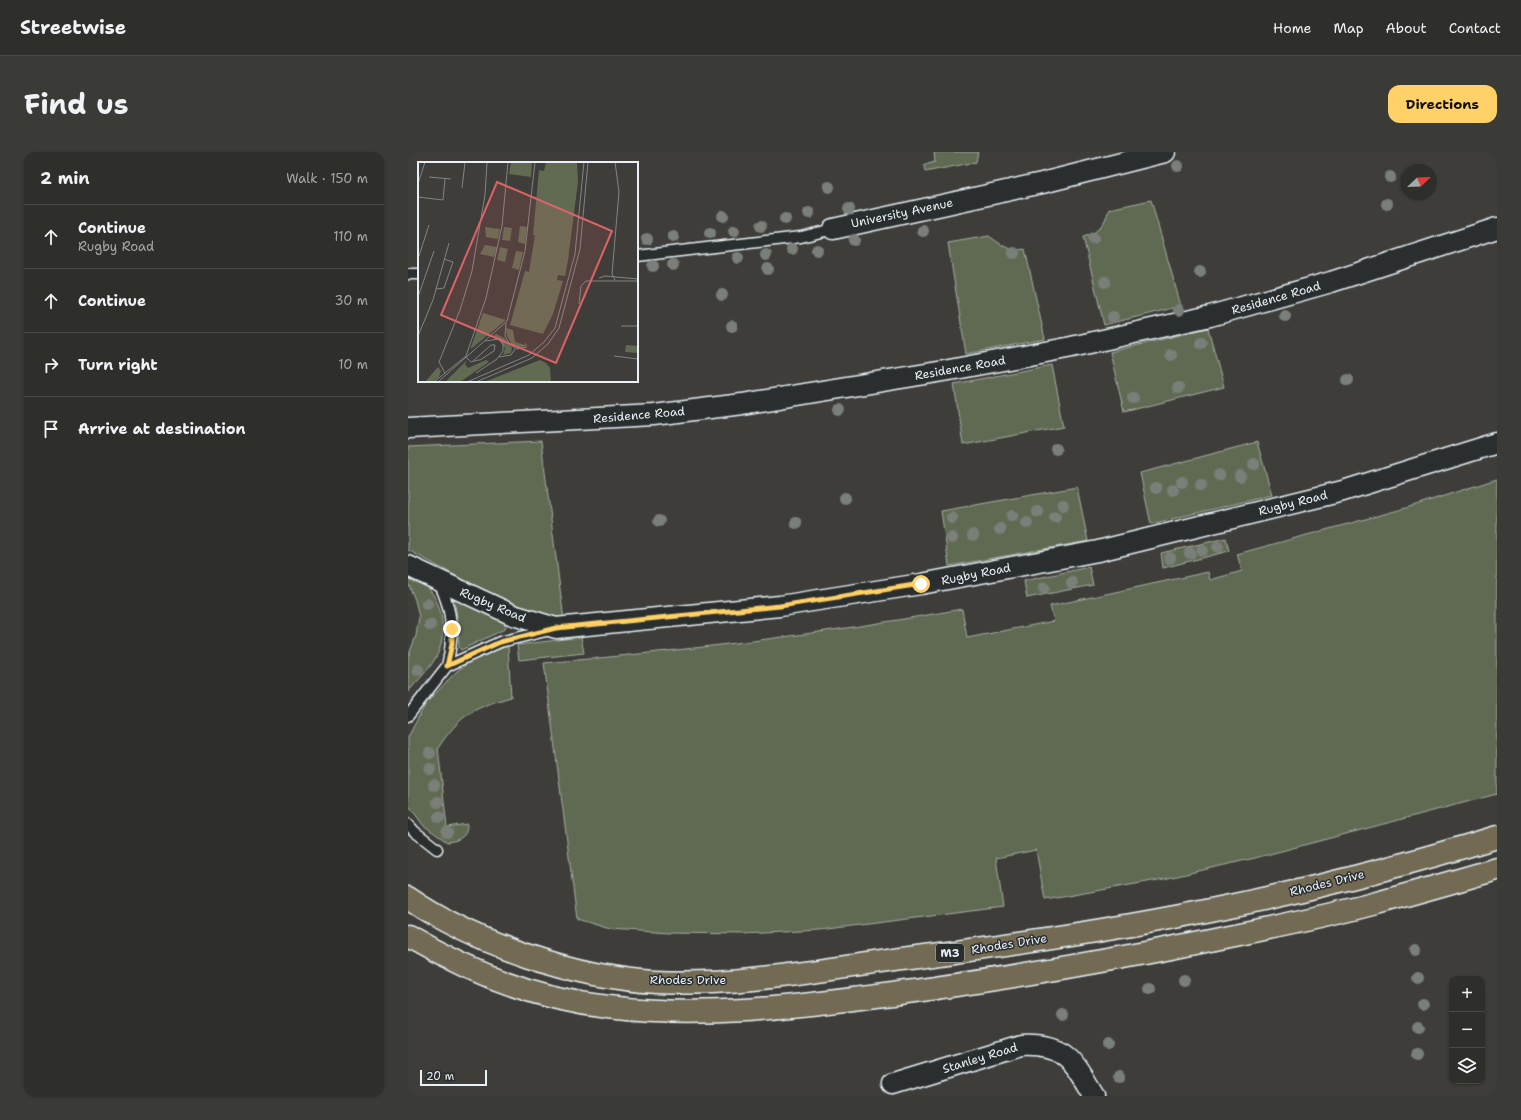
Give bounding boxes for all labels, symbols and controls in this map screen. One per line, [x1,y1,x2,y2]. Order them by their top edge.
text: Streetwise [20,15,126,40]
text: Home [1273,19,1312,37]
text: Map [1334,19,1364,37]
text: About [1386,19,1427,37]
text: Contact [1449,19,1501,37]
text: Find us [24,85,129,123]
button: Directions [1388,85,1497,123]
inset map [418,162,638,382]
north arrow [1401,164,1437,200]
text: 2 min [40,167,90,189]
text: Walk · 150 m [286,170,368,187]
street label: University Avenue [850,194,955,232]
text: Continue [78,218,146,238]
icon: ahead [40,226,62,248]
text: 110 m [333,228,368,245]
text: Rugby Road [78,238,154,255]
street label: Residence Road [1230,278,1323,318]
icon: ahead [40,290,62,312]
text: Continue [78,291,146,311]
text: 30 m [334,292,368,309]
street label: Residence Road [913,352,1007,384]
icon: right [40,354,62,376]
text: Turn right [78,355,158,375]
text: 10 m [338,356,368,373]
street label: Residence Road [593,403,686,427]
icon: arrive [40,418,62,440]
text: Arrive at destination [78,419,246,439]
street label: Rugby Road [1257,487,1329,519]
street label: Rugby Road [940,559,1012,589]
route start [912,575,930,593]
street label: Rugby Road [457,584,529,626]
route end [443,620,461,638]
street label: Rhodes Drive [1288,866,1366,900]
street label: Rhodes Drive [970,930,1048,958]
road number: M3 [936,944,964,962]
street label: Rhodes Drive [650,972,726,988]
map controls [1449,976,1485,1084]
button: + [1449,976,1485,1012]
button: − [1449,1012,1485,1048]
street label: Stanley Road [941,1039,1020,1077]
button: layers [1449,1048,1485,1084]
scale bar [420,1068,487,1087]
text: 20 m [426,1069,454,1084]

